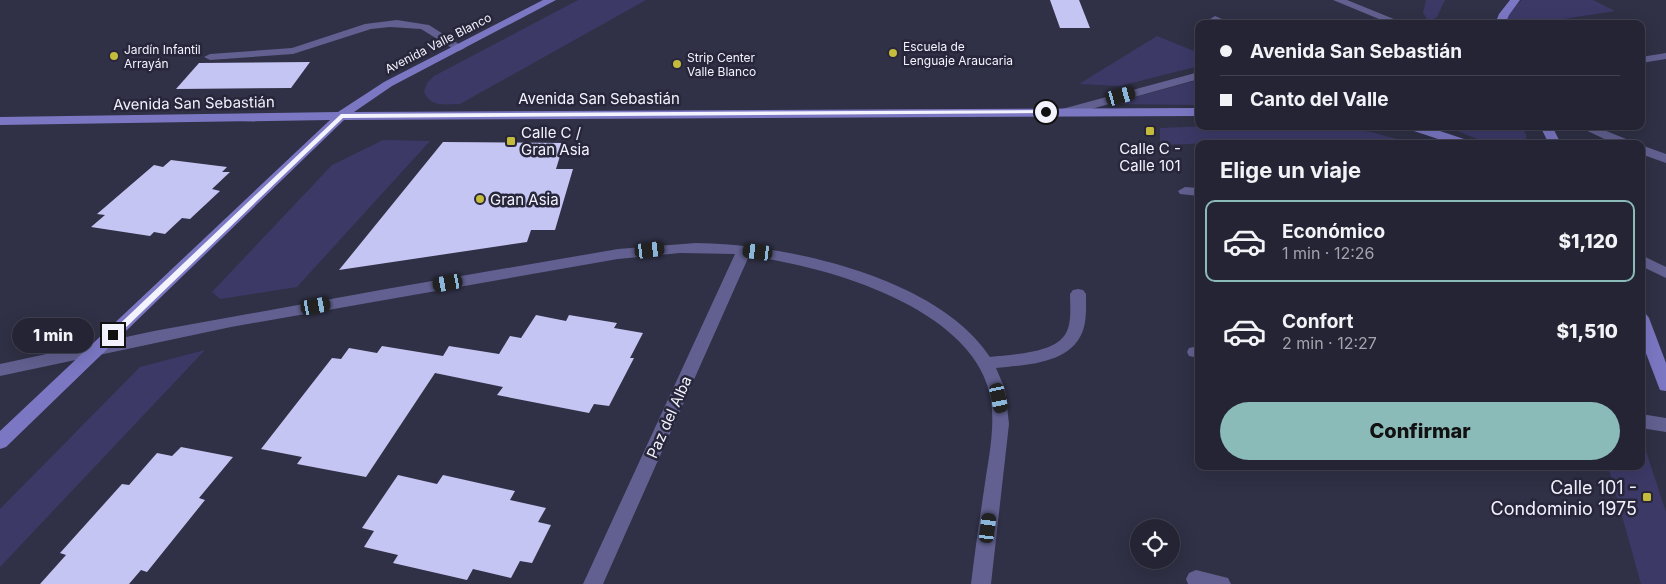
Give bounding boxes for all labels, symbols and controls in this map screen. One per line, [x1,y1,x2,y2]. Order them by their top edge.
street label: Avenida Valle Blanco [382,10,494,76]
place label: Escuela de Lenguaje Araucaria [903,39,1013,68]
text: Avenida San Sebastián [1250,40,1462,63]
place label: Jardín Infantil Arrayán [124,42,201,71]
marker: Escuela de Lenguaje Araucaria [887,47,899,59]
marker: Jardín Infantil Arrayán [108,50,120,62]
place label: Strip Center Valle Blanco [687,50,756,79]
marker: Strip Center Valle Blanco [671,58,683,70]
car [1104,85,1137,107]
text: Canto del Valle [1250,88,1389,111]
street label: Avenida San Sebastián [518,89,680,108]
street label: Avenida San Sebastián [113,92,275,114]
route start [1035,101,1057,123]
place label: Calle C / Gran Asia [521,123,590,159]
marker: Calle C - Calle 101 [1144,125,1156,137]
marker: Calle C / Gran Asia [505,135,517,147]
place label: Calle C - Calle 101 [1119,139,1181,175]
text: Elige un viaje [1220,157,1361,183]
place label: Gran Asia [490,190,559,209]
marker: Gran Asia [474,193,486,205]
icon: car [1222,219,1267,264]
text: Económico [1282,220,1385,243]
text: $1,120 [1558,230,1618,253]
car [634,241,665,259]
car [742,243,773,261]
text: 1 min · 12:26 [1282,243,1375,263]
car [431,273,464,293]
car [299,296,332,316]
icon: car [1222,309,1267,354]
text: Confort [1282,310,1353,333]
callout: 1 min [13,318,96,352]
text: $1,510 [1557,320,1618,343]
route end [102,324,124,346]
text: 1 min [33,325,73,345]
text: 2 min · 12:27 [1282,333,1377,353]
street label: Paz del Alba [642,373,696,461]
car [988,382,1009,414]
button: Confirmar [1220,402,1620,460]
place label: Calle 101 - Condominio 1975 [1491,477,1637,519]
marker: Calle 101 - Condominio 1975 [1641,491,1653,503]
car [978,512,997,544]
map controls [1130,519,1180,569]
button: locate [1130,519,1180,569]

